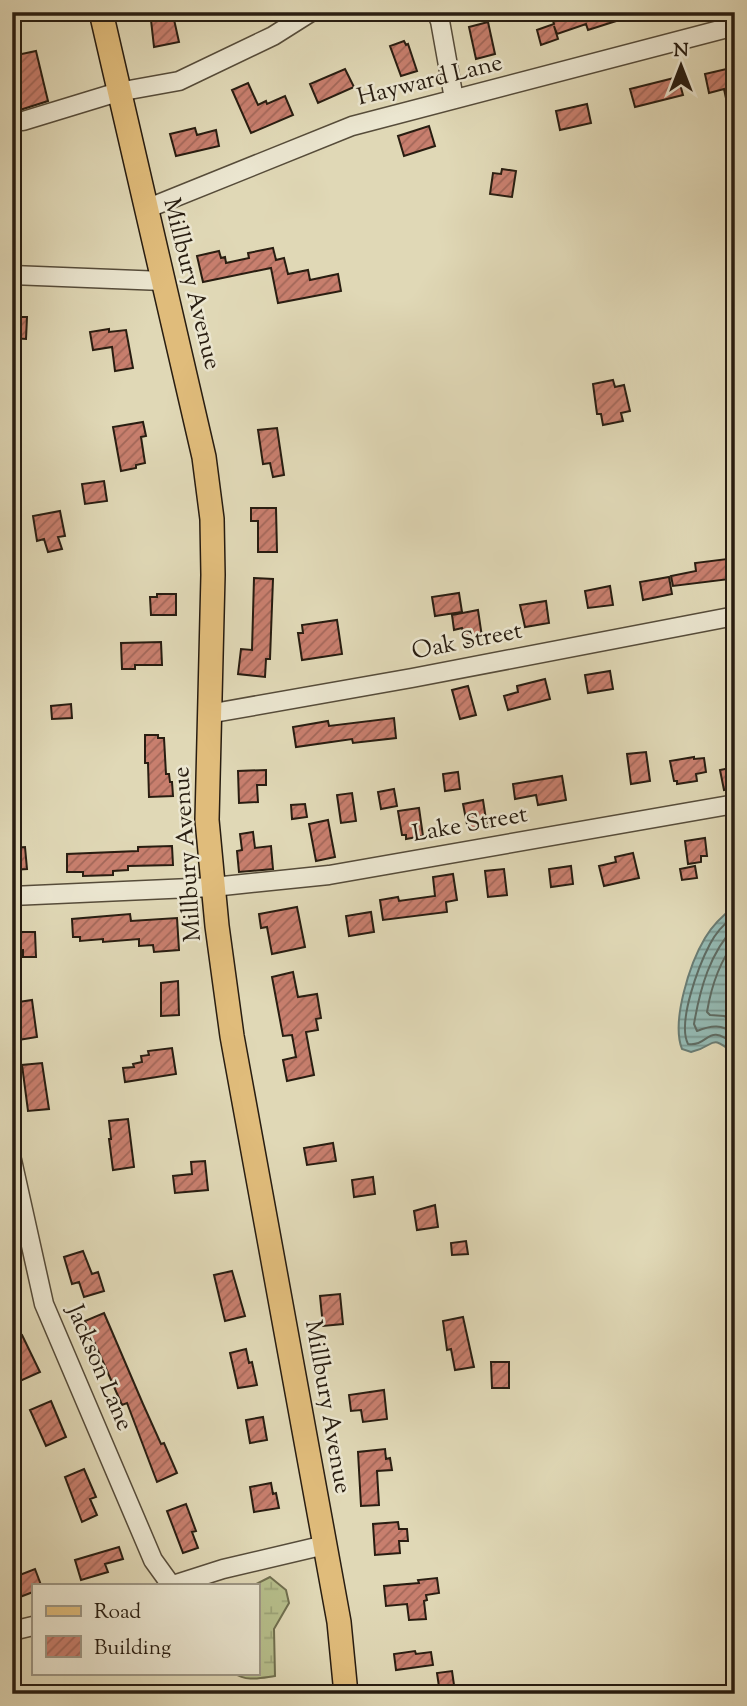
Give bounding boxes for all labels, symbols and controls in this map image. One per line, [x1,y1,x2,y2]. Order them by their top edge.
north arrow [646,32,716,102]
text: N [673,38,689,65]
street label: Hayward Lane [354,47,506,115]
street label: Millbury Avenue [153,195,229,373]
street label: Oak Street [409,615,525,669]
street label: Millbury Avenue [165,765,211,943]
street label: Lake Street [410,798,530,852]
street label: Jackson Lane [56,1298,141,1436]
street label: Millbury Avenue [295,1318,359,1496]
legend [32,1584,259,1674]
text: Road [94,1598,141,1628]
text: Building [94,1634,171,1664]

